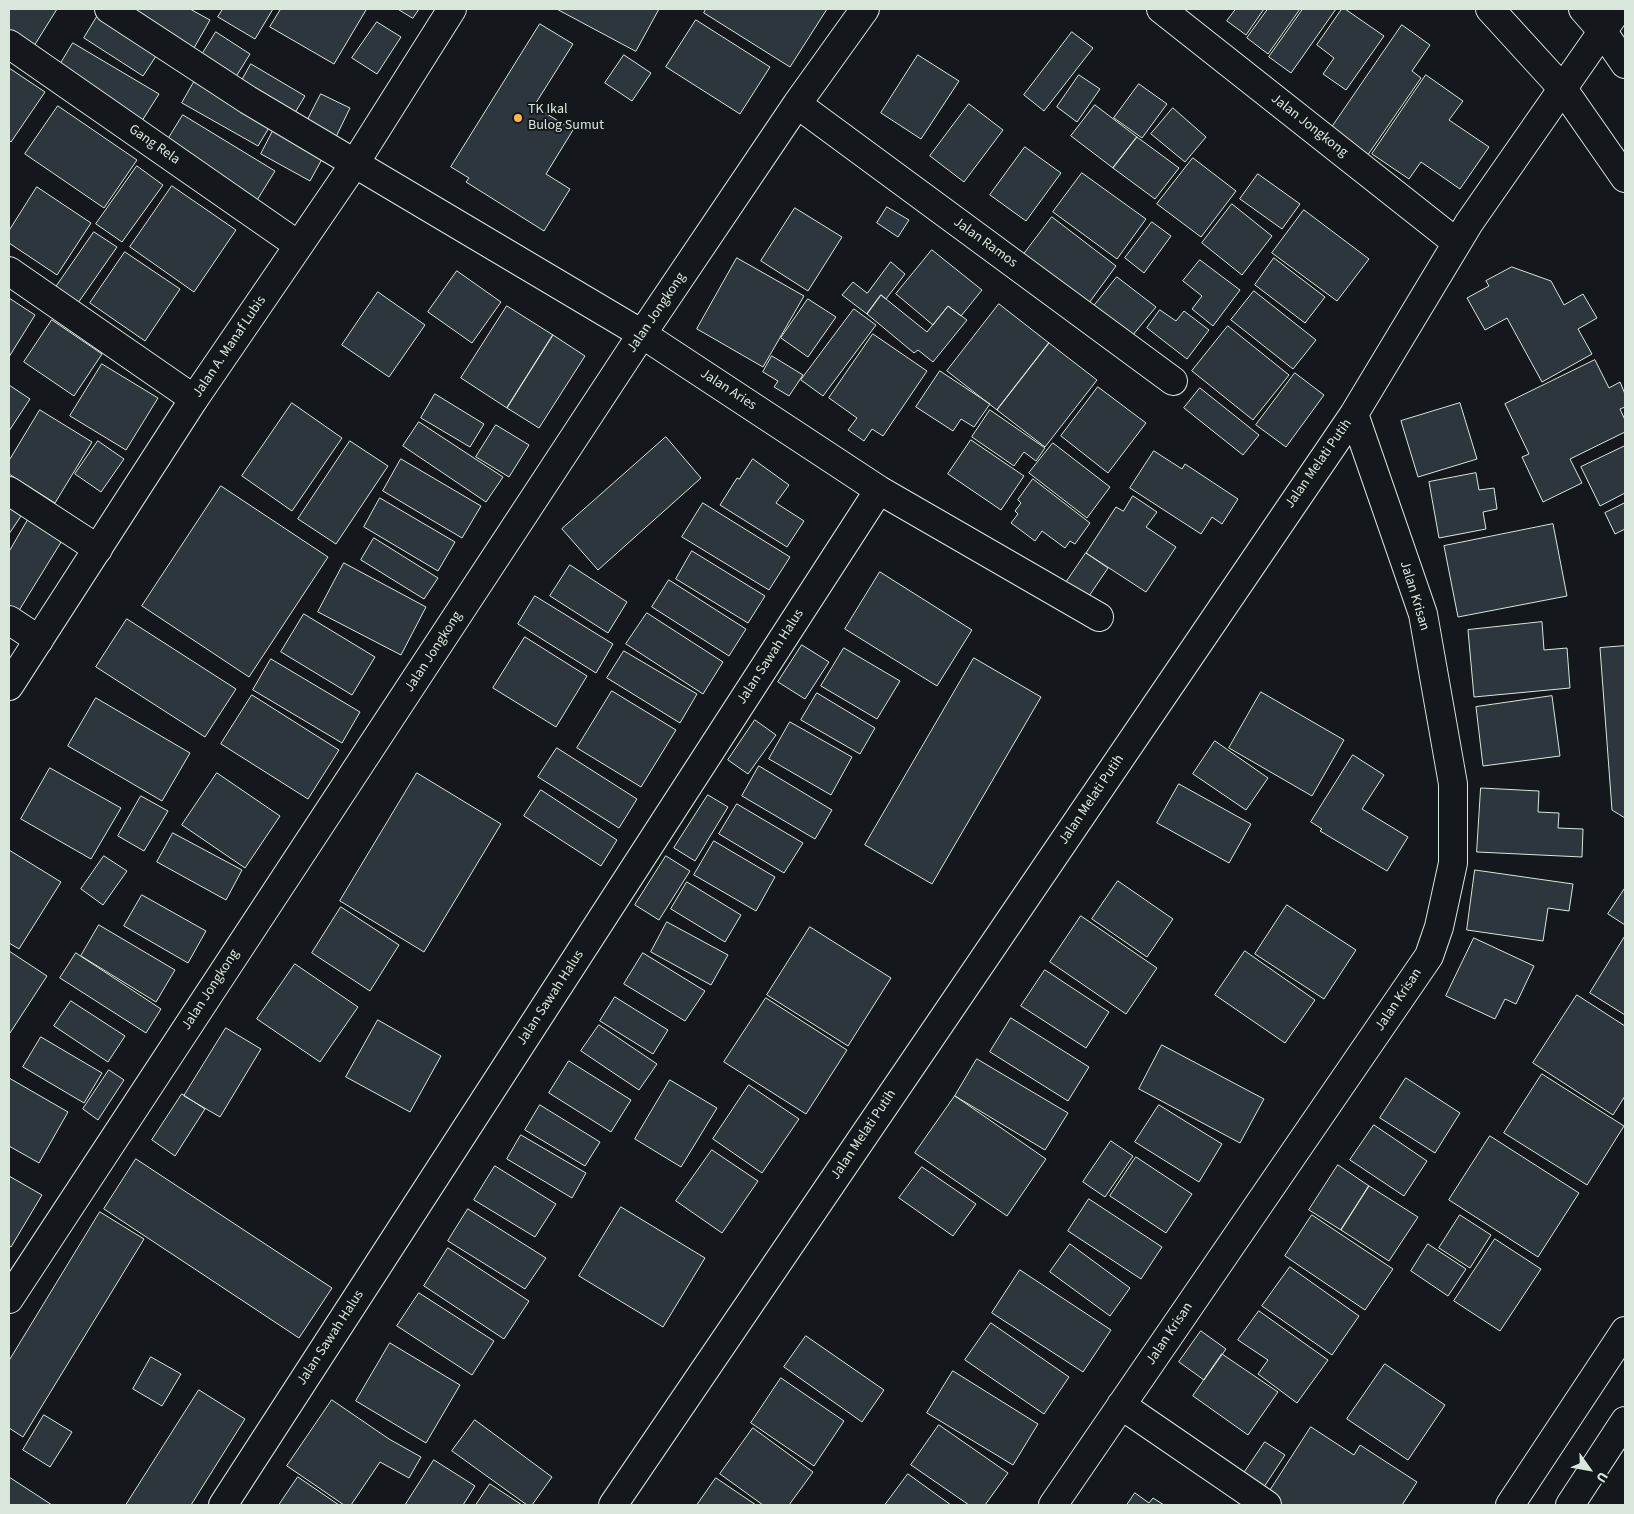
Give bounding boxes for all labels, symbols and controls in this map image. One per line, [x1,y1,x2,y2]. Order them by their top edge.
street label: Jalan Jongkong [1267,91,1351,161]
place label: TK Ikal Bulog Sumut [528,102,604,134]
marker: TK Ikal Bulog Sumut [512,112,524,124]
street label: Gang Rela [125,121,183,169]
street label: Jalan Ramos [950,214,1020,272]
street label: Jalan Jongkong [624,270,690,356]
street label: Jalan A. Manaf Lubis [190,293,270,401]
street label: Jalan Aries [697,366,759,414]
street label: Jalan Melati Putih [1282,416,1356,512]
street label: Jalan Krisan [1395,559,1433,633]
street label: Jalan Sawah Halus [734,606,808,708]
street label: Jalan Jongkong [402,608,466,696]
street label: Jalan Melati Putih [1056,752,1128,848]
street label: Jalan Jongkong [179,946,243,1034]
street label: Jalan Sawah Halus [514,947,588,1049]
street label: Jalan Krisan [1372,966,1426,1034]
street label: Jalan Melati Putih [828,1087,900,1183]
street label: Jalan Sawah Halus [294,1287,368,1389]
street label: Jalan Krisan [1143,1300,1197,1368]
north arrow [1564,1444,1614,1494]
text: U [1591,1468,1613,1486]

